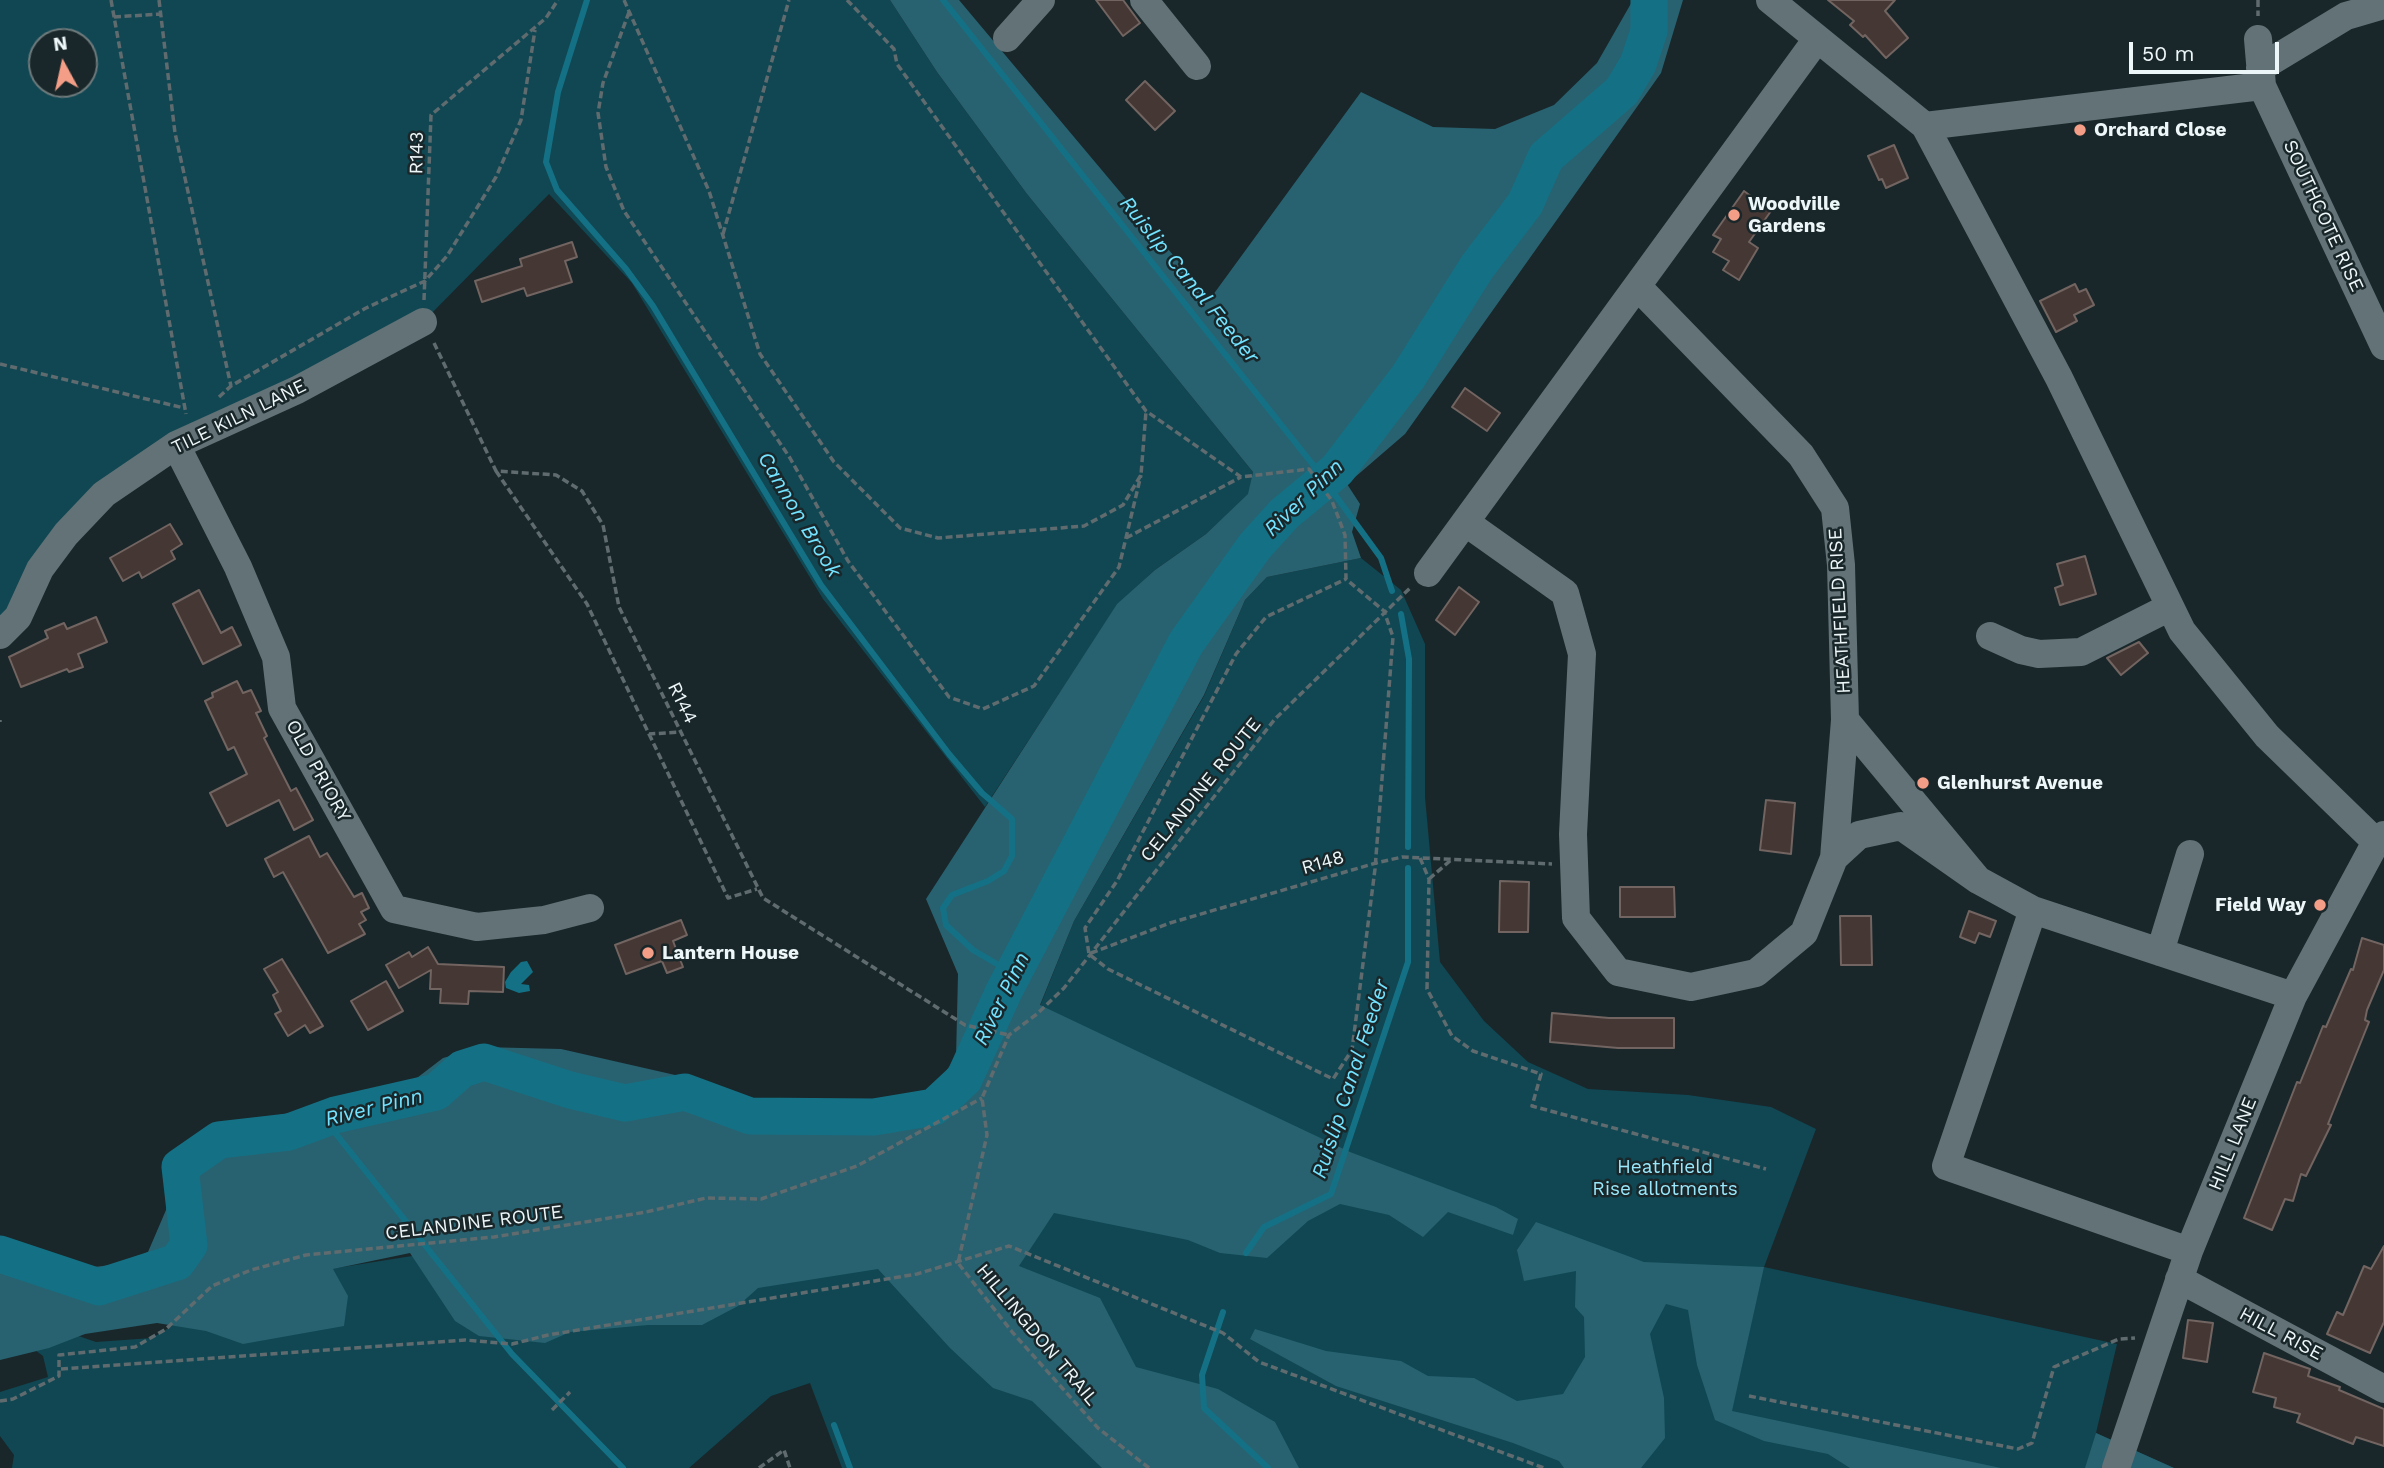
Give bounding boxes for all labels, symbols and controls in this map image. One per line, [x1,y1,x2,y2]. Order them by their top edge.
north arrow [28,28,98,98]
scale bar [2132,28,2282,72]
text: N [52,31,69,56]
text: 50 m [2142,41,2194,66]
place label: Orchard Close [2094,119,2227,141]
marker: Orchard Close [2072,122,2088,138]
street label: R143 [405,131,429,175]
street label: SOUTHCOTE RISE [2278,137,2368,295]
water label: Ruislip Canal Feeder [1114,191,1264,369]
place label: Woodville Gardens [1748,193,1840,237]
marker: Woodville Gardens [1726,207,1742,223]
street label: TILE KILN LANE [168,375,310,459]
water label: Cannon Brook [752,448,846,582]
water label: River Pinn [1259,454,1349,542]
street label: HEATHFIELD RISE [1824,528,1856,694]
street label: R144 [662,679,702,727]
street label: CELANDINE ROUTE [1136,713,1266,867]
street label: OLD PRIORY [281,716,355,826]
place label: Glenhurst Avenue [1937,772,2103,794]
marker: Glenhurst Avenue [1915,775,1931,791]
street label: R148 [1299,846,1347,880]
place label: Field Way [2215,894,2306,916]
marker: Field Way [2312,897,2328,913]
place label: Lantern House [662,942,799,964]
marker: Lantern House [640,945,656,961]
water label: River Pinn [969,948,1035,1050]
water label: Ruislip Canal Feeder [1307,976,1395,1182]
water label: River Pinn [322,1084,426,1132]
street label: HILL LANE [2204,1094,2262,1194]
park label: Heathfield Rise allotments [1592,1156,1738,1200]
street label: CELANDINE ROUTE [384,1201,564,1245]
street label: HILLINGDON TRAIL [971,1260,1103,1410]
street label: HILL RISE [2235,1302,2327,1366]

